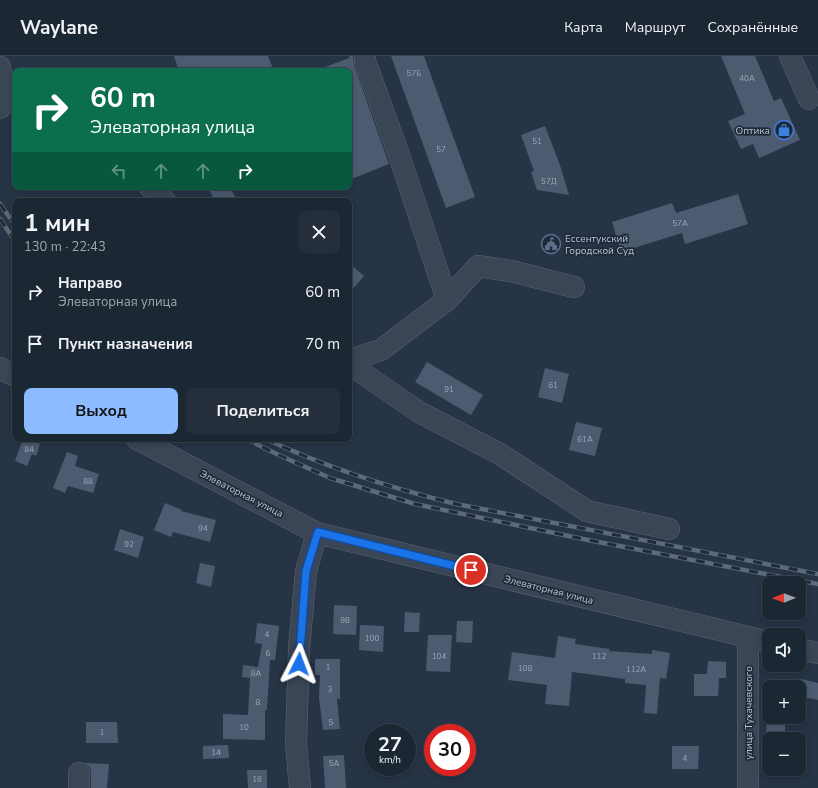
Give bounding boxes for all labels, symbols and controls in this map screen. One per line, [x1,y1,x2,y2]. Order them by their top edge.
text: Waylane [20,15,98,41]
text: Карта [564,18,603,37]
text: Маршрут [625,18,686,37]
text: Сохранённые [708,18,798,37]
house number: 57Б [407,68,421,79]
house number: 40А [739,73,755,84]
text: 60 m [90,79,156,117]
icon: right [24,84,76,136]
text: Элеваторная улица [90,115,255,139]
shop icon: Оптика [773,119,795,141]
place label: Оптика [736,124,770,138]
house number: 51 [532,136,542,147]
house number: 57 [436,144,446,155]
icon: left [108,160,130,182]
icon: ahead [150,160,172,182]
icon: ahead [192,160,214,182]
icon: right [234,160,256,182]
house number: 57Д [541,176,558,187]
text: 1 мин [24,207,90,239]
button: close [298,211,340,253]
house number: 57А [672,218,688,229]
place label: Ессентукский Городской Суд [565,232,634,258]
public building icon: Ессентукский Городской Суд [540,233,562,255]
text: 130 m · 22:43 [24,238,106,256]
text: Направо [58,273,122,293]
icon: right [24,281,46,303]
text: 60 m [305,282,340,302]
text: Элеваторная улица [58,293,177,311]
icon: arrive [24,333,46,355]
text: Пункт назначения [58,334,193,354]
text: 70 m [305,334,340,354]
house number: 61 [548,380,558,391]
house number: 91 [444,384,454,395]
button: Выход [24,388,178,434]
button: Поделиться [186,388,340,434]
house number: 61А [577,434,593,445]
house number: 84 [24,444,34,455]
street label: Элеваторная улица [197,467,286,521]
house number: 88 [83,476,93,487]
house number: 94 [198,523,208,534]
house number: 92 [124,539,134,550]
pin [454,553,488,587]
icon: arrive [460,559,482,581]
street label: Элеваторная улица [503,572,595,608]
north arrow [762,576,806,620]
map controls [762,576,806,776]
house number: 98 [340,615,350,626]
button: sound [762,628,806,672]
house number: 4 [265,629,270,640]
house number: 100 [365,633,379,644]
position arrow [278,643,320,685]
house number: 6 [266,648,271,659]
house number: 104 [432,651,446,662]
house number: 112 [592,651,606,662]
house number: 1 [326,662,331,673]
house number: 108 [518,663,532,674]
house number: 112А [626,664,646,675]
street label: улица Тухачевского [742,666,756,760]
house number: 8А [251,668,261,679]
button: + [762,680,806,724]
house number: 3 [328,684,333,695]
house number: 8 [256,697,261,708]
house number: 5 [329,717,334,728]
house number: 10 [239,722,249,733]
speed limit sign: 30 [424,724,476,776]
house number: 1 [100,727,105,738]
text: 27 [378,731,402,758]
button: − [762,732,806,776]
house number: 14 [211,747,221,758]
text: km/h [379,753,401,767]
house number: 4 [683,753,688,764]
house number: 5А [329,758,339,769]
house number: 16 [252,774,262,785]

